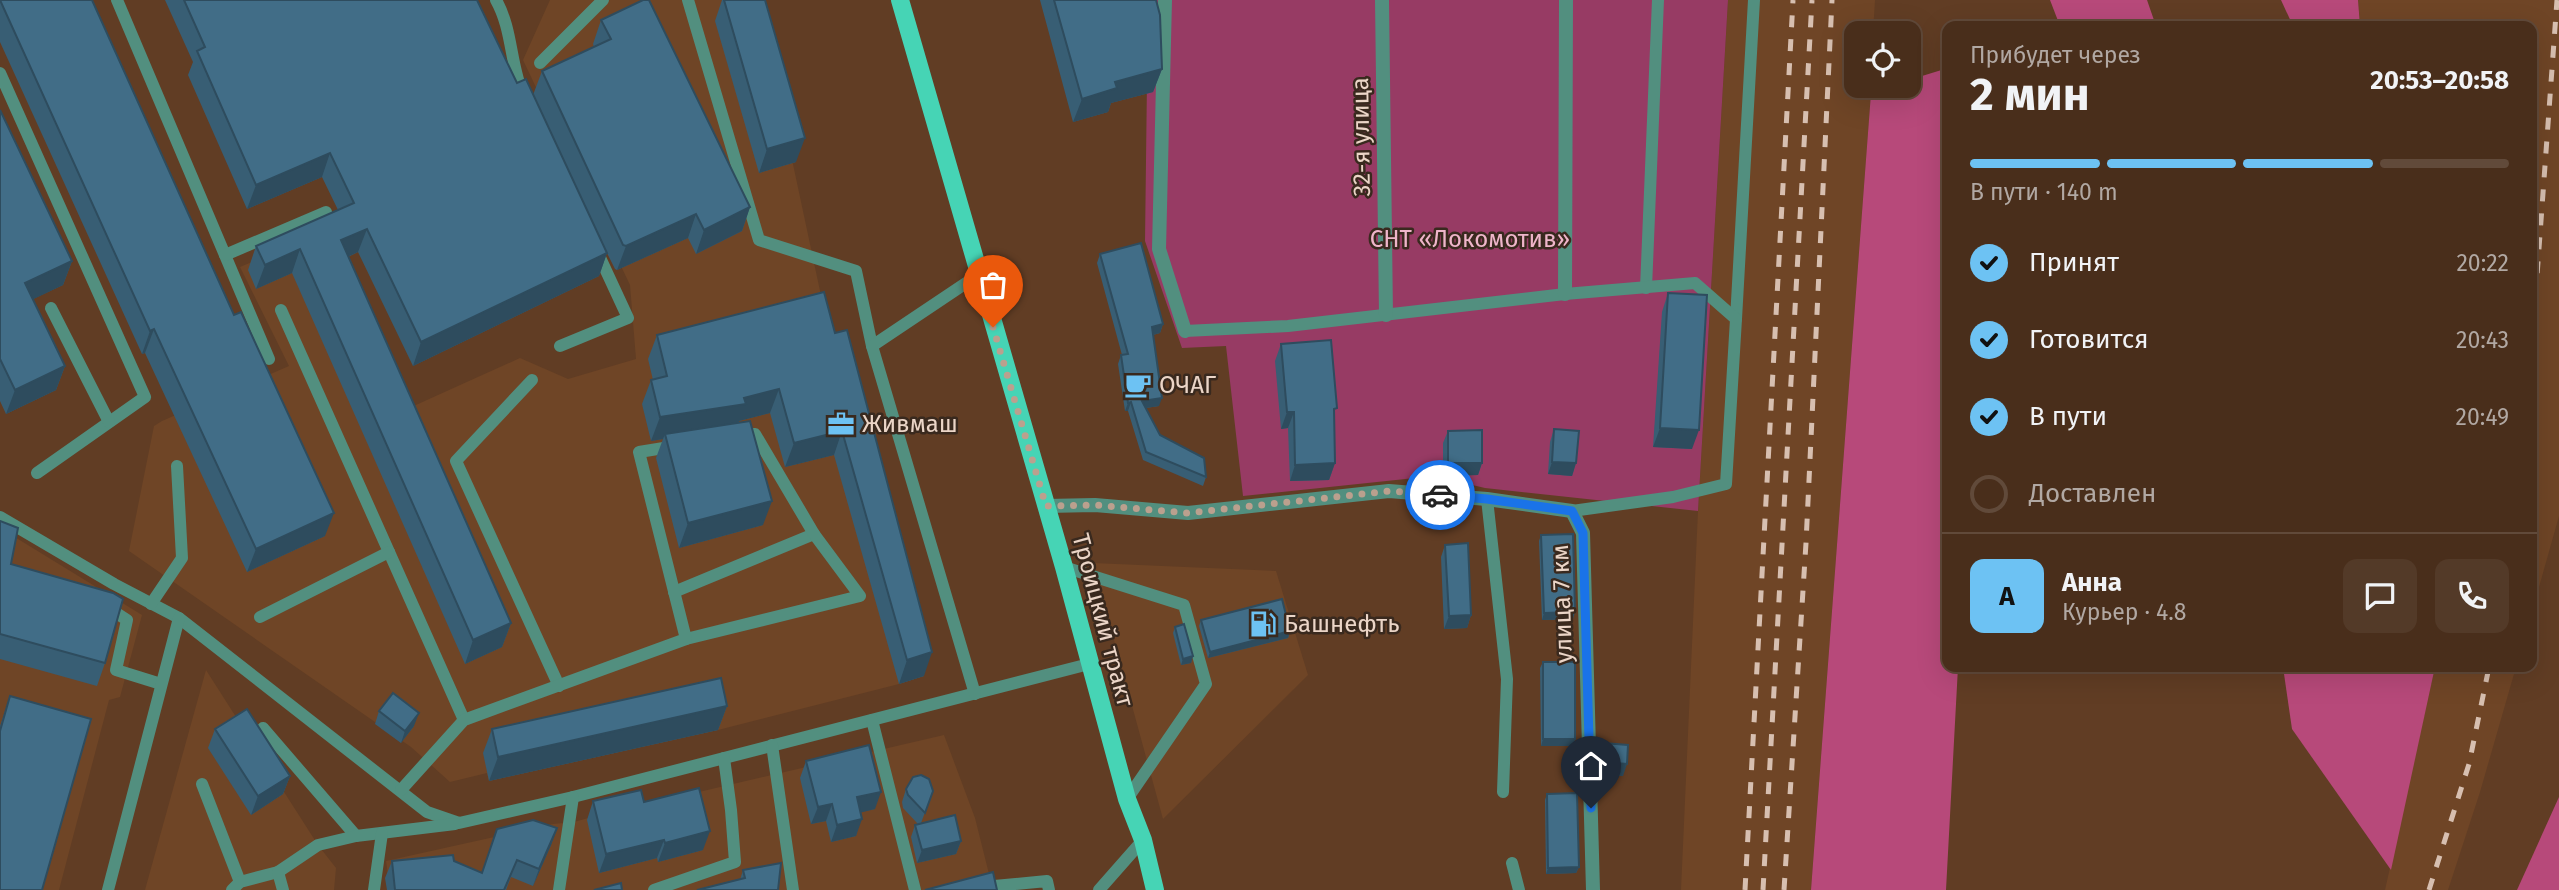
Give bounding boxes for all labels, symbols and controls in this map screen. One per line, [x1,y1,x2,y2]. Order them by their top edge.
map controls [1844,21,1921,98]
button: locate [1844,21,1921,98]
text: Прибудет через [1970,41,2141,69]
text: 20:53–20:58 [2370,65,2509,96]
text: 2 мин [1970,67,2090,122]
street label: 32-я улица [1346,77,1376,197]
text: В пути · 140 m [1970,178,2118,206]
park label: СНТ «Локомотив» [1370,225,1570,253]
icon: check [1970,244,2008,282]
text: Принят [2029,247,2119,278]
text: 20:22 [2456,249,2509,277]
pin [963,255,1023,327]
icon: bag [974,266,1012,304]
icon: check [1970,321,2008,359]
text: Готовится [2029,324,2149,355]
text: 20:43 [2456,326,2509,354]
cafe icon: ОЧАГ [1123,370,1153,400]
place label: ОЧАГ [1159,371,1216,399]
icon: check [1970,398,2008,436]
text: В пути [2029,401,2107,432]
text: 20:49 [2456,403,2509,431]
office icon: Живмаш [826,409,856,439]
place label: Живмаш [862,410,958,438]
courier [1405,460,1475,530]
icon: car [1421,476,1459,514]
text: Доставлен [2029,478,2156,509]
street label: Троицкий тракт [1066,530,1140,710]
street label: улица 7 км [1546,544,1578,664]
button: chat [2343,559,2417,633]
button: phone [2435,559,2509,633]
text: Анна [2062,567,2122,598]
text: А [1999,581,2015,612]
text: Курьер · 4.8 [2062,598,2187,626]
fuel station icon: Башнефть [1248,609,1278,639]
place label: Башнефть [1284,610,1400,638]
pin [1561,736,1621,808]
icon: home [1572,747,1610,785]

